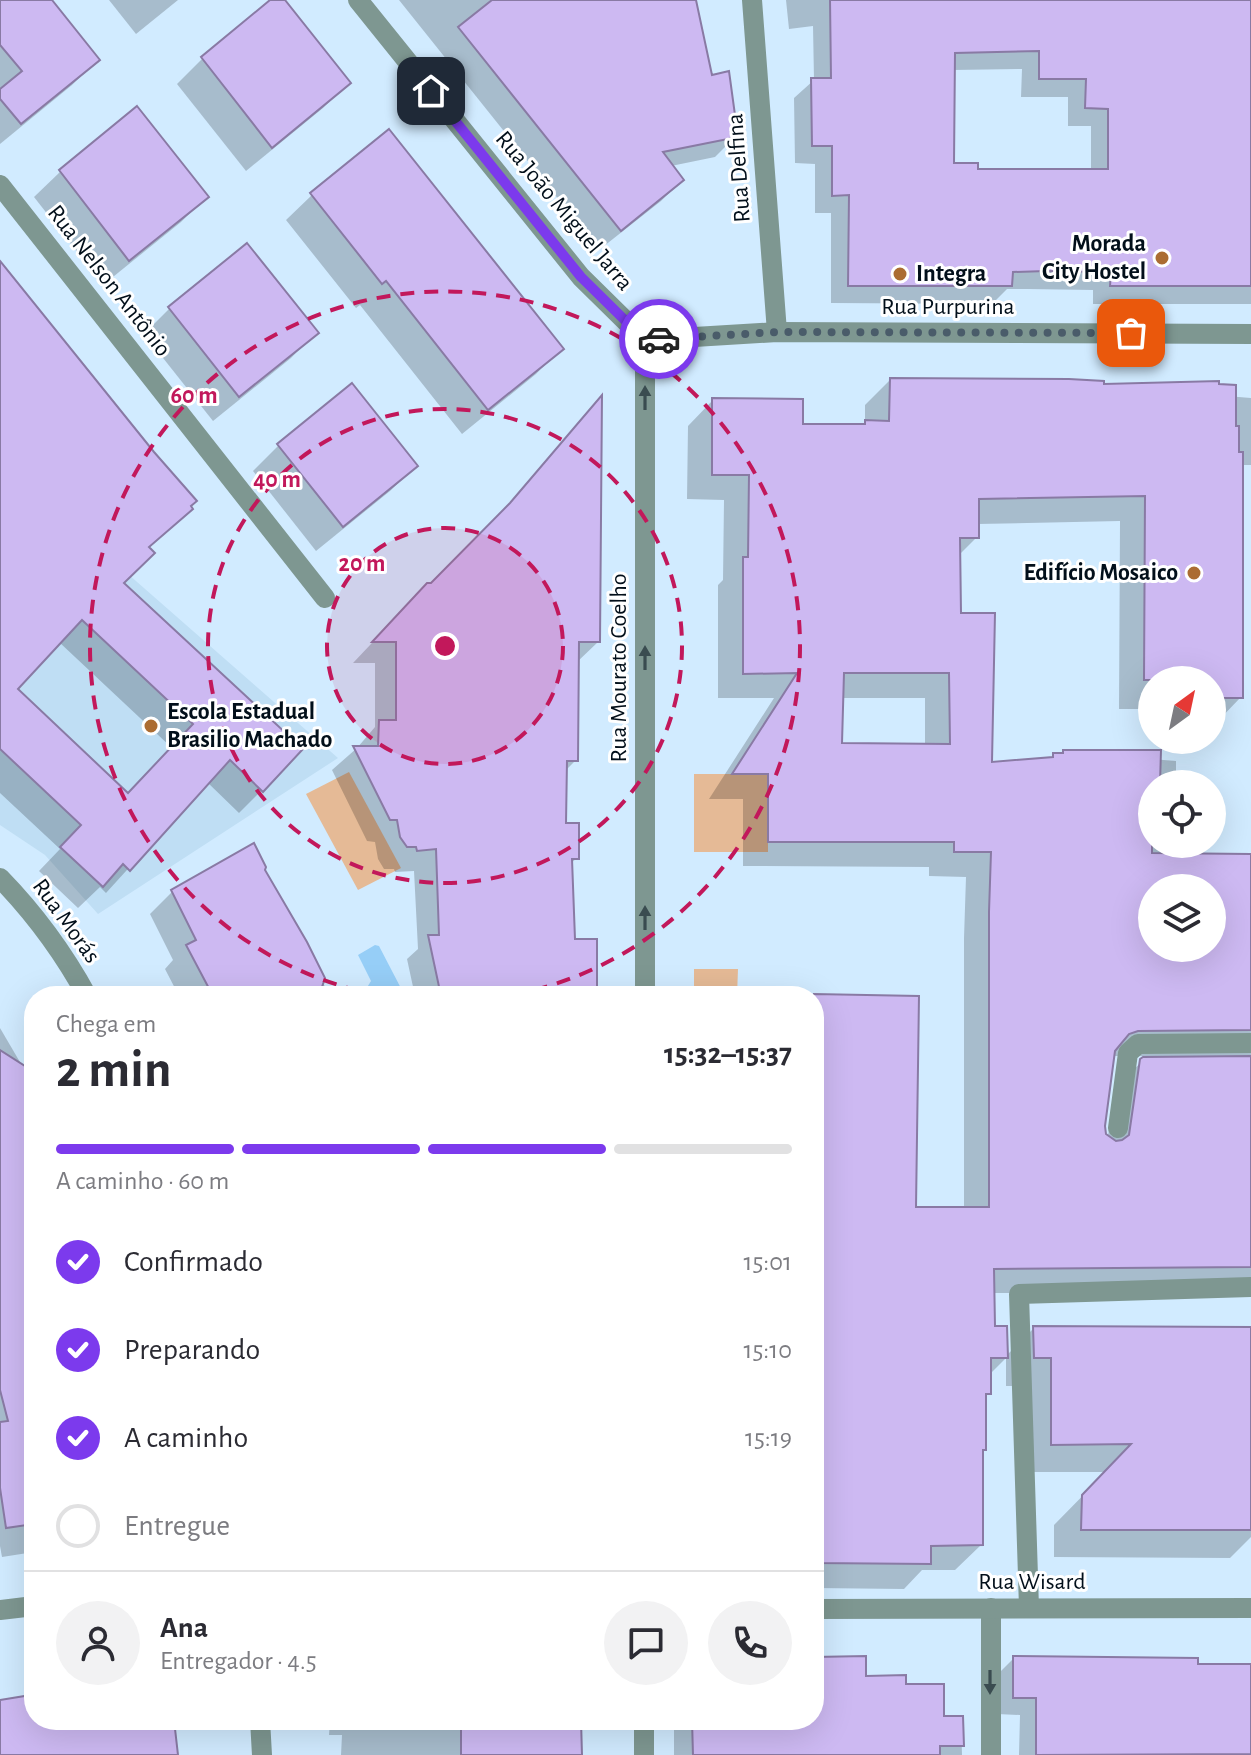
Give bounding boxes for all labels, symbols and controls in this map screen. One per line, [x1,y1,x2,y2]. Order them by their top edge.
pin [397,57,465,125]
icon: home [409,69,453,113]
street label: Rua Delfina [723,113,755,223]
street label: Rua João Miguel Jarra [491,127,637,295]
street label: Rua Nelson Antônio [43,201,175,361]
place label: Morada City Hostel [1042,232,1146,284]
marker: Morada City Hostel [1153,249,1171,267]
place label: Integra [916,262,986,286]
marker: Integra [891,265,909,283]
street label: Rua Purpurina [881,295,1015,319]
courier [619,299,699,379]
pin [1097,299,1165,367]
icon: bag [1109,311,1153,355]
icon: car [637,317,681,361]
text: 60 m [170,384,218,408]
one-way arrow [639,385,651,410]
text: 40 m [253,468,301,492]
text: 20 m [339,552,385,576]
place label: Edifício Mosaico [1023,561,1178,585]
marker: Edifício Mosaico [1185,564,1203,582]
street label: Rua Mourato Coelho [607,573,631,763]
centre of rings [431,632,459,660]
one-way arrow [639,645,651,670]
north arrow [1138,666,1226,754]
map controls [1138,666,1226,962]
place label: Escola Estadual Brasilio Machado [167,700,332,752]
marker: Escola Estadual Brasilio Machado [142,717,160,735]
button: locate [1138,770,1226,858]
street label: Rua Morás [28,874,104,968]
button: layers [1138,874,1226,962]
one-way arrow [639,905,651,930]
text: Chega em [56,1011,156,1037]
text: 15:32–15:37 [664,1039,792,1069]
text: 2 min [56,1044,171,1096]
text: A caminho · 60 m [56,1168,229,1194]
icon: check [56,1240,100,1284]
text: Confirmado [124,1247,263,1277]
text: 15:01 [744,1249,792,1275]
icon: check [56,1328,100,1372]
text: Preparando [124,1335,260,1365]
text: 15:10 [744,1337,792,1363]
icon: check [56,1416,100,1460]
text: A caminho [124,1423,248,1453]
text: 15:19 [745,1425,792,1451]
text: Entregue [124,1511,230,1541]
street label: Rua Wisard [978,1570,1086,1594]
button: person [56,1601,140,1685]
button: chat [604,1601,688,1685]
button: phone [708,1601,792,1685]
text: Ana [160,1613,208,1643]
text: Entregador · 4.5 [160,1648,317,1674]
one-way arrow [984,1670,996,1695]

